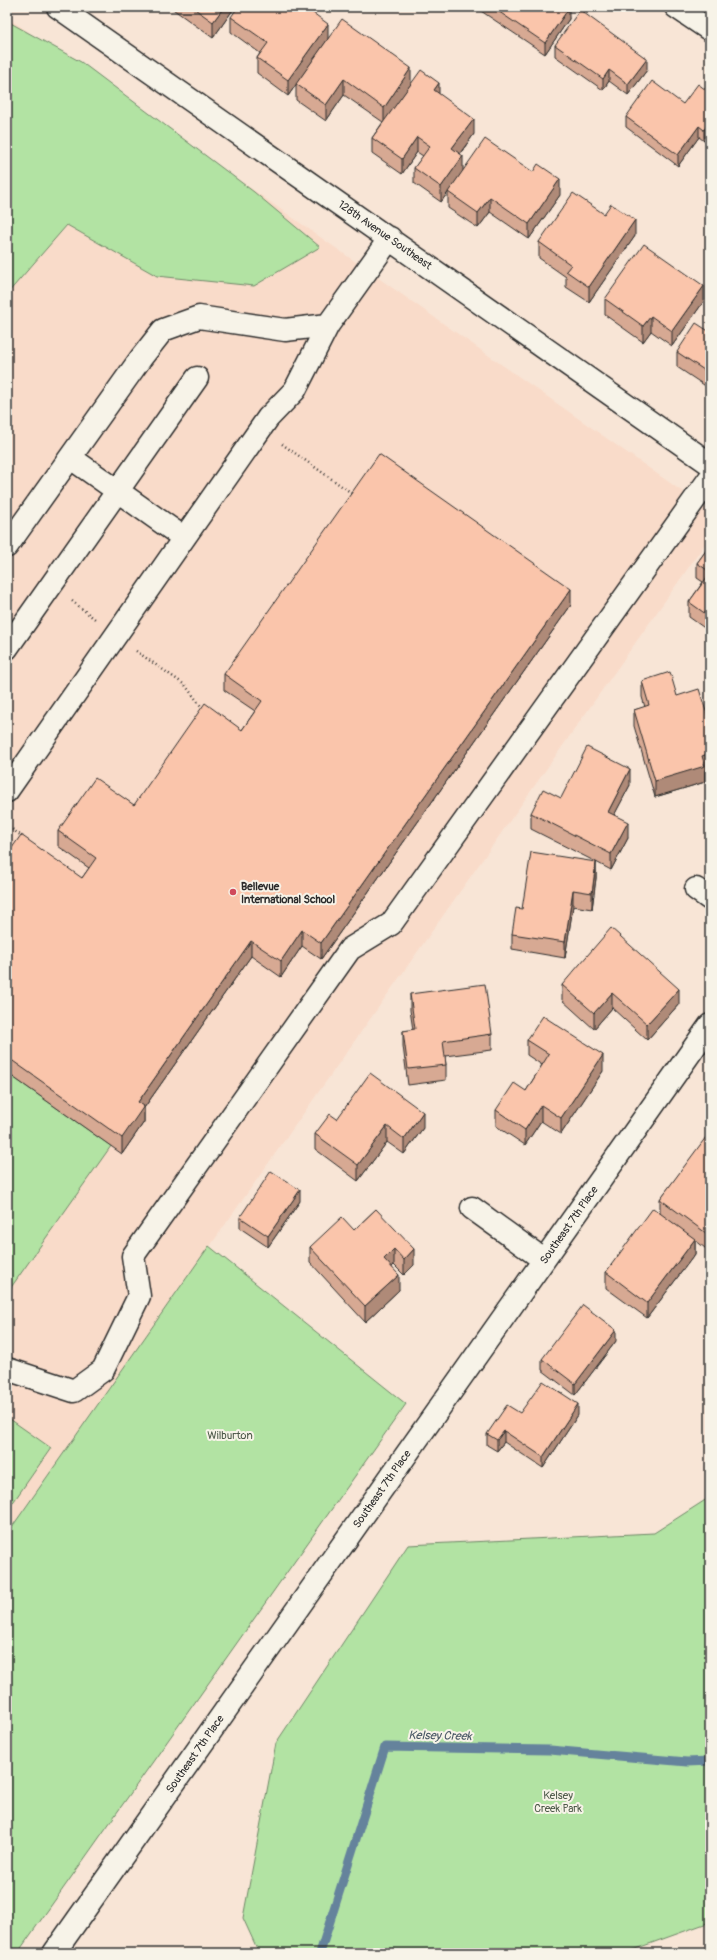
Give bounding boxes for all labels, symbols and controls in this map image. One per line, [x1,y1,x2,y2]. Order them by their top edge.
street label: 128th Avenue Southeast [336,198,435,273]
place label: Bellevue International School [241,880,336,906]
marker: Bellevue International School [228,887,238,897]
street label: Southeast 7th Place [537,1183,601,1267]
park label: Wilburton [207,1429,253,1442]
street label: Southeast 7th Place [350,1447,414,1531]
street label: Southeast 7th Place [163,1712,227,1796]
water label: Kelsey Creek [408,1728,473,1744]
park label: Kelsey Creek Park [534,1789,582,1815]

